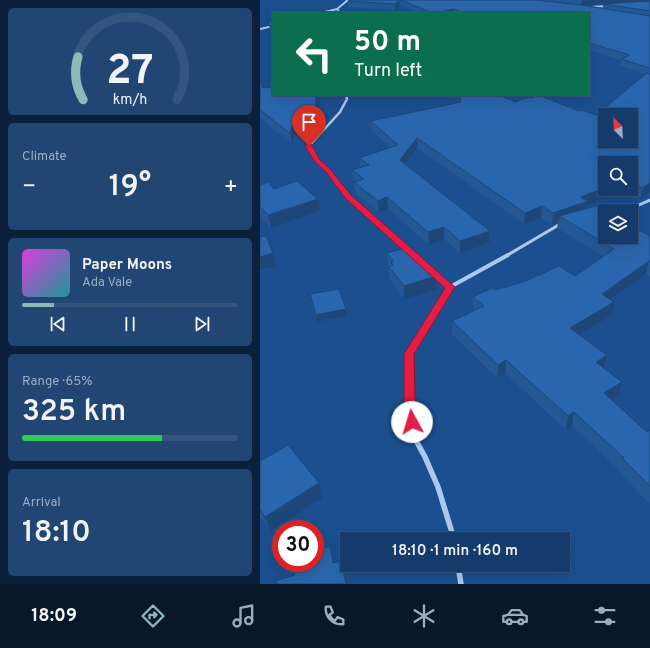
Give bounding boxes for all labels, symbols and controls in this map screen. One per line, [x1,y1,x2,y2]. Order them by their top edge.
text: 50 m [354,25,421,61]
icon: left [288,28,340,80]
text: 27 [106,45,154,98]
text: Turn left [354,60,422,83]
text: km/h [113,90,147,108]
pin [292,105,326,146]
north arrow [598,108,638,148]
map controls [598,108,638,244]
icon: arrive [298,111,320,133]
text: Climate [22,149,67,165]
button: search [598,156,638,196]
text: 19° [109,169,151,206]
text: − [22,174,36,201]
text: + [224,174,238,201]
button: layers [598,204,638,244]
text: Paper Moons [82,256,172,275]
text: Ada Vale [82,275,132,291]
icon: previous [47,313,69,335]
icon: pause [119,313,141,335]
icon: next [191,313,213,335]
text: Range · 65% [22,374,93,390]
text: 325 km [22,394,126,431]
position arrow [391,401,433,443]
text: Arrival [22,495,61,511]
text: 18:10 [22,515,91,552]
speed limit sign: 30 [272,520,324,572]
text: 18:10 · 1 min · 160 m [392,542,518,561]
icon: directions [139,602,167,630]
icon: music [230,602,258,630]
icon: phone [320,602,348,630]
icon: climate [410,602,438,630]
icon: car [501,602,529,630]
icon: filters [591,602,619,630]
text: 18:09 [31,605,77,628]

